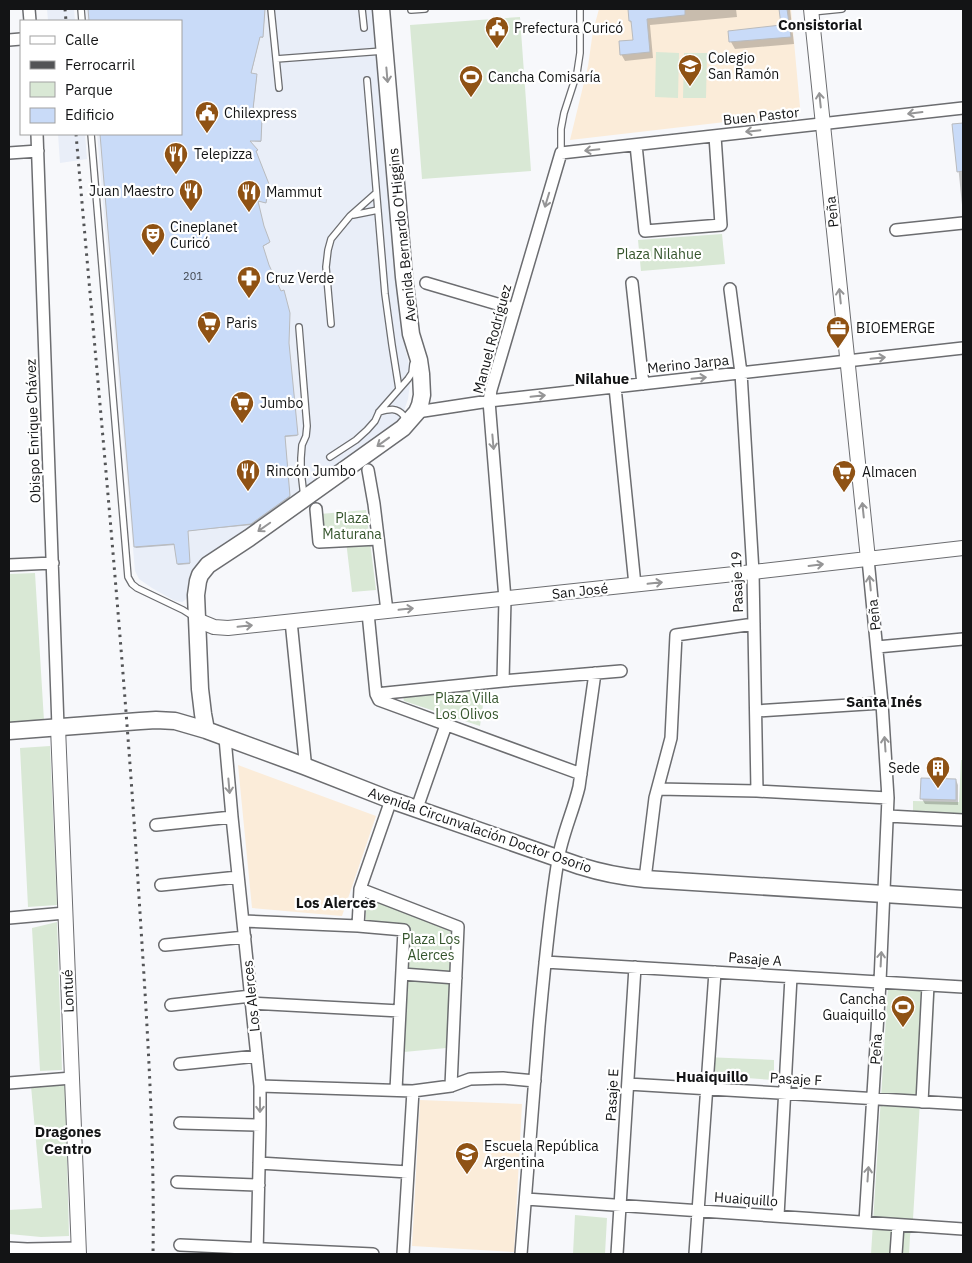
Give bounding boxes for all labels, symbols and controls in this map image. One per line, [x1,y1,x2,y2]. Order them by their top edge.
public building icon: Prefectura Curicó [484,15,510,49]
district label: Consistorial [778,15,862,34]
place label: Prefectura Curicó [514,19,623,37]
legend [20,20,182,135]
text: Calle [65,30,99,49]
place label: Colegio San Ramón [708,49,779,83]
school or university icon: Colegio San Ramón [677,53,703,87]
text: Ferrocarril [65,55,135,74]
sports icon: Cancha Comisaría [458,64,484,98]
one-way arrow [382,66,392,82]
place label: Cancha Comisaría [488,68,601,86]
text: Parque [65,80,113,99]
one-way arrow [816,92,825,108]
public building icon: Chilexpress [194,100,220,134]
street label: Buen Pastor [722,103,800,129]
place label: Chilexpress [224,104,297,122]
text: Edificio [65,105,114,124]
one-way arrow [907,108,923,118]
one-way arrow [746,127,762,136]
restaurant icon: Telepizza [163,141,189,175]
place label: Telepizza [194,145,253,163]
one-way arrow [584,145,600,155]
street label: Avenida Bernardo O'Higgins [384,147,420,323]
restaurant icon: Juan Maestro [178,178,204,212]
restaurant icon: Mammut [236,179,262,213]
place label: Juan Maestro [89,182,174,200]
place label: Mammut [266,183,322,201]
one-way arrow [542,192,552,208]
street label: Peña [821,195,843,229]
place label: Cineplanet Curicó [170,218,238,252]
theatre icon: Cineplanet Curicó [140,222,166,256]
park label: Plaza Nilahue [616,245,702,263]
pharmacy icon: Cruz Verde [236,265,262,299]
house number: 201 [183,269,203,283]
place label: Cruz Verde [266,269,335,287]
street label: Manuel Rodríguez [469,282,515,396]
one-way arrow [836,289,845,305]
supermarket icon: Paris [196,310,222,344]
place label: Paris [226,314,257,332]
office icon: BIOEMERGE [825,315,851,349]
place label: BIOEMERGE [856,319,935,337]
street label: Merino Jarpa [646,351,730,377]
one-way arrow [870,353,886,363]
street label: Obispo Enrique Chávez [21,358,45,503]
district label: Nilahue [575,369,629,388]
one-way arrow [691,373,707,383]
supermarket icon: Jumbo [229,390,255,424]
one-way arrow [529,391,545,401]
place label: Jumbo [260,394,303,412]
one-way arrow [488,433,497,449]
one-way arrow [377,437,390,448]
restaurant icon: Rincón Jumbo [235,458,261,492]
supermarket icon: Almacen [831,459,857,493]
place label: Rincón Jumbo [266,462,356,480]
place label: Almacen [862,463,917,481]
one-way arrow [858,502,867,518]
park label: Plaza Maturana [322,509,382,543]
one-way arrow [257,522,271,532]
street label: Pasaje 19 [727,551,747,613]
one-way arrow [808,560,824,570]
one-way arrow [865,575,875,591]
one-way arrow [647,578,663,588]
street label: San José [551,579,609,603]
street label: Peña [863,598,885,632]
one-way arrow [398,604,414,614]
one-way arrow [236,621,252,631]
park label: Plaza Villa Los Olivos [435,689,500,723]
district label: Santa Inés [846,692,922,711]
one-way arrow [881,737,890,753]
building icon: Sede [925,755,951,789]
place label: Sede [888,759,920,777]
one-way arrow [225,778,234,794]
street label: Avenida Circunvalación Doctor Osorio [366,783,594,877]
district label: Los Alerces [296,893,377,912]
park label: Plaza Los Alerces [402,930,460,964]
street label: Pasaje A [728,948,782,970]
one-way arrow [877,951,886,967]
street label: Los Alerces [238,959,264,1033]
street label: Lontué [58,969,78,1013]
place label: Cancha Guaiquillo [822,990,887,1024]
sports icon: Cancha Guaiquillo [890,994,916,1028]
street label: Peña [866,1032,886,1065]
district label: Huaiquillo [676,1067,748,1086]
street label: Pasaje E [602,1068,622,1122]
street label: Pasaje F [769,1069,823,1089]
one-way arrow [255,1096,265,1112]
district label: Dragones Centro [35,1122,102,1158]
place label: Escuela República Argentina [484,1137,599,1171]
school or university icon: Escuela República Argentina [454,1141,480,1175]
one-way arrow [864,1166,873,1182]
street label: Huaiquillo [714,1188,779,1210]

